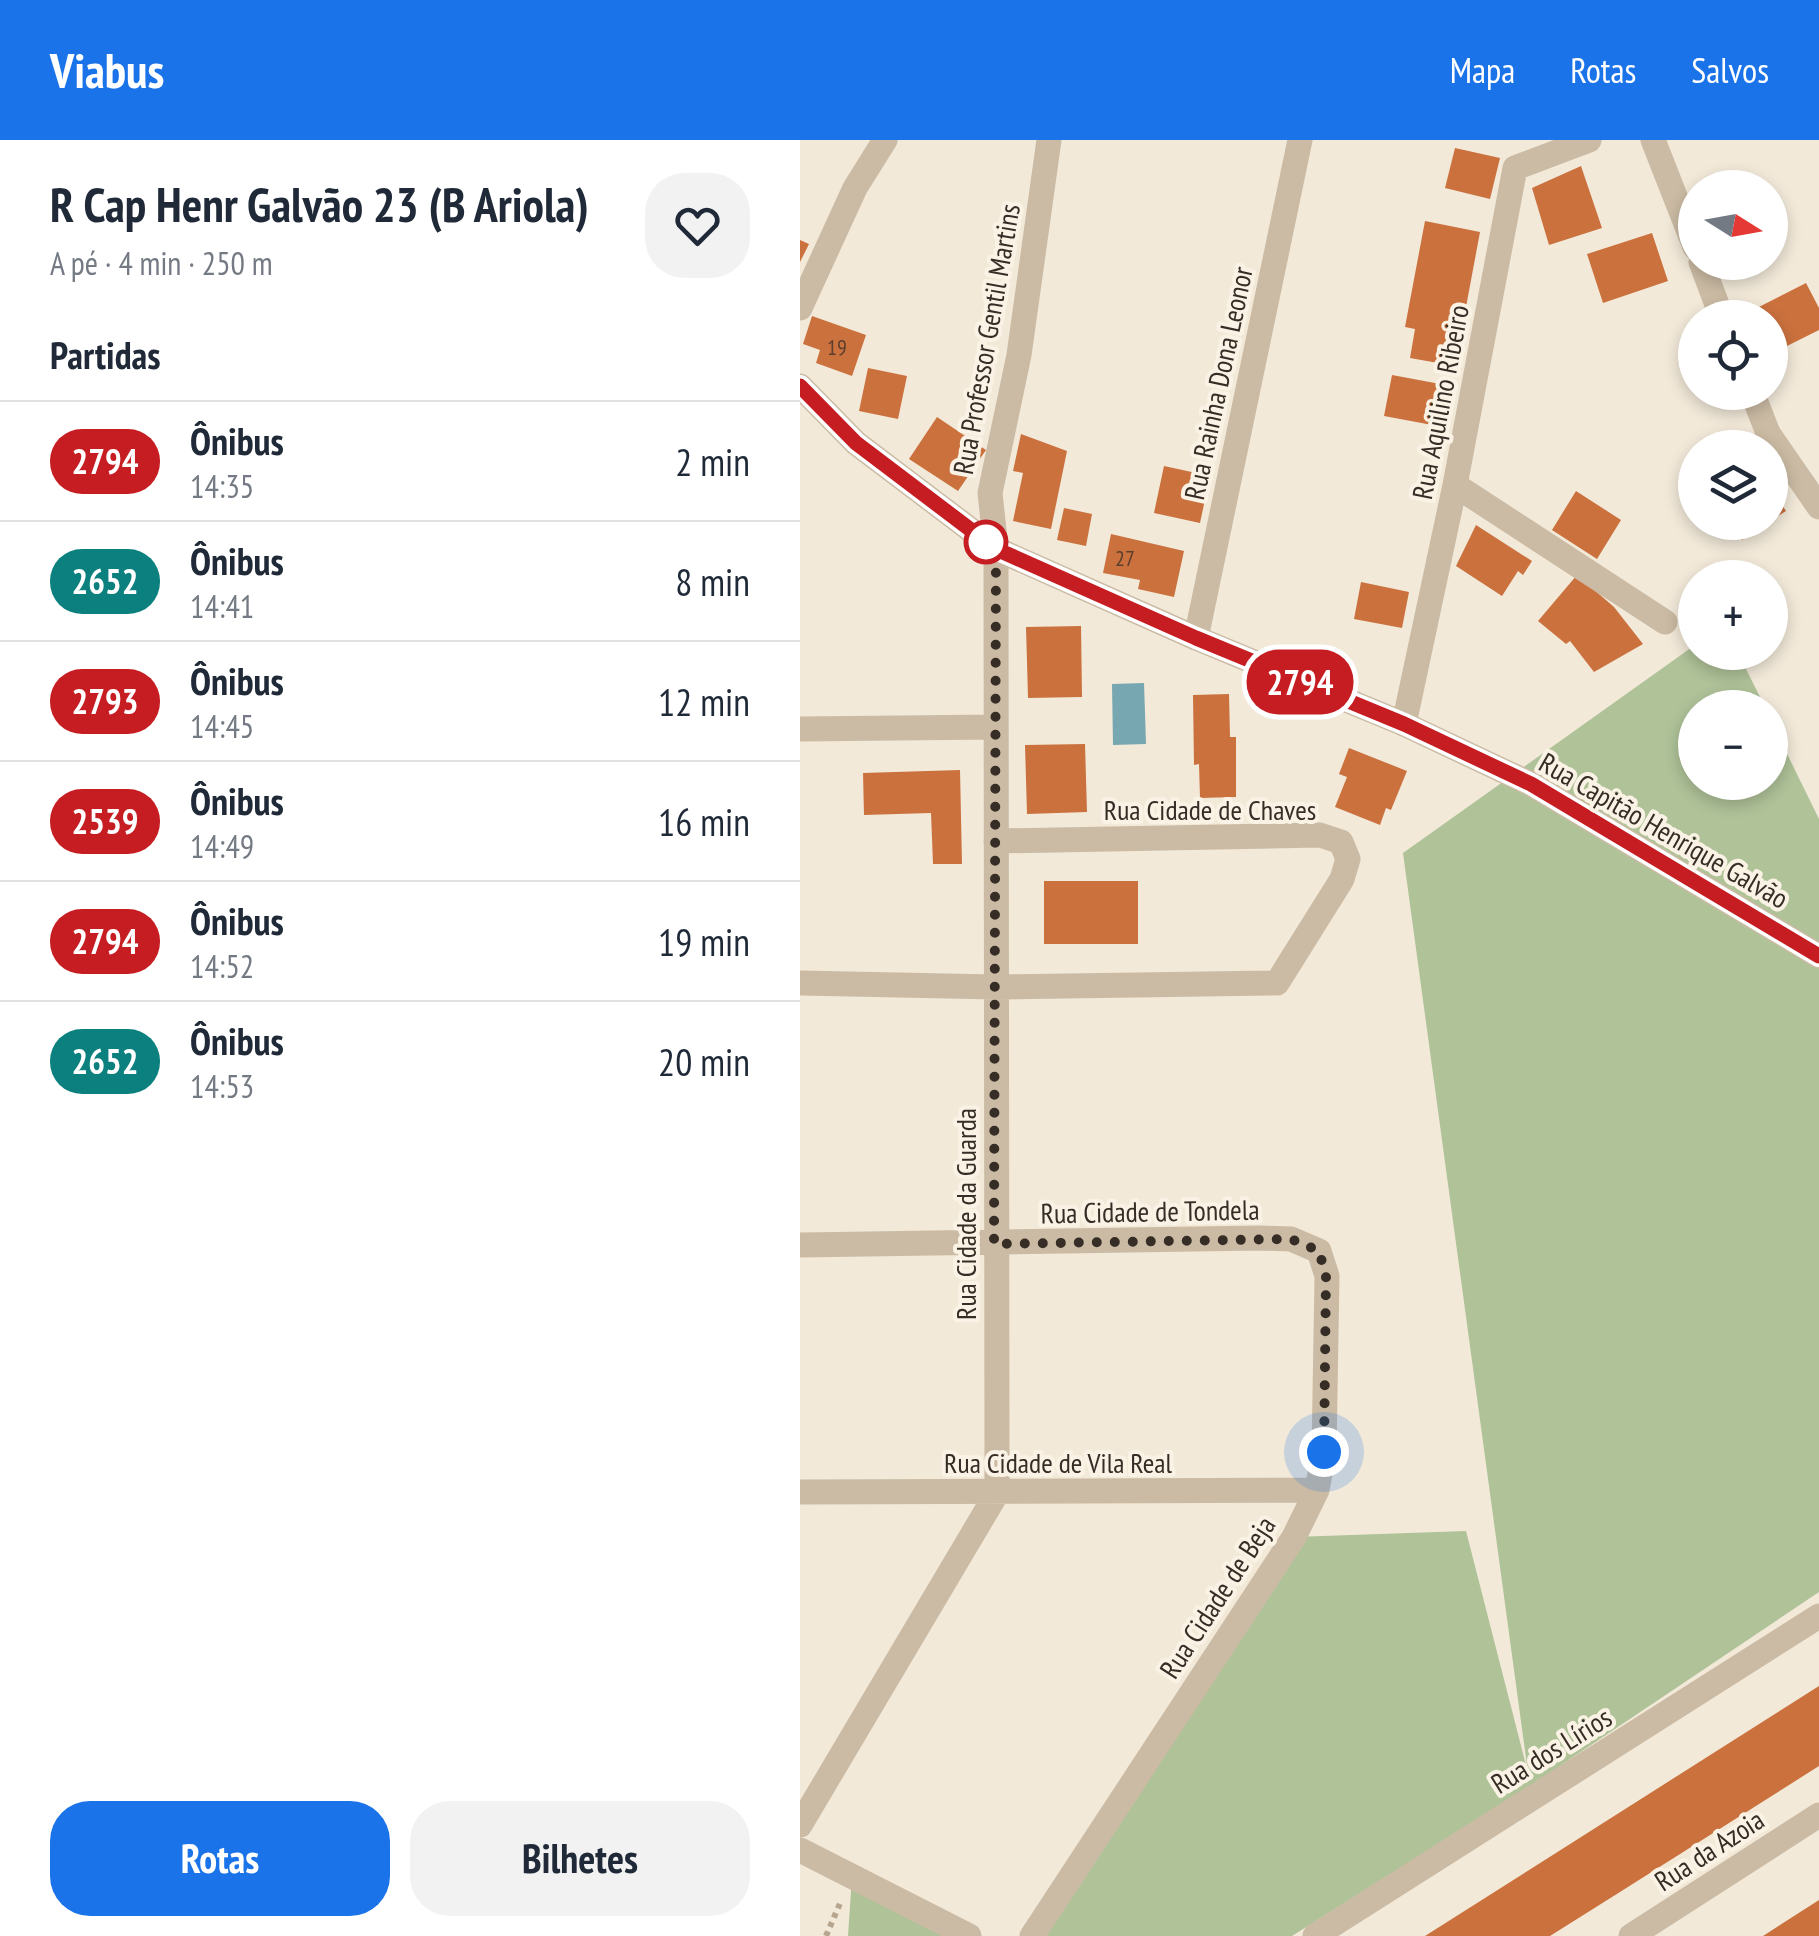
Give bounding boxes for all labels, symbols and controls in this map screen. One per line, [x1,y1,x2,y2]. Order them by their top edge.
text: Viabus [50,39,164,101]
text: Mapa [1450,47,1515,93]
text: Rotas [1570,47,1636,93]
text: Salvos [1691,47,1769,93]
north arrow [1678,170,1788,280]
map controls [1678,170,1788,800]
text: R Cap Henr Galvão 23 (B Ariola) [50,173,589,235]
button: heart [645,173,750,278]
street label: Rua Professor Gentil Martins [944,201,1028,477]
text: A pé · 4 min · 250 m [50,242,273,284]
street label: Rua Rainha Dona Leonor [1175,263,1261,503]
button: locate [1678,300,1788,410]
street label: Rua Aquilino Ribeiro [1403,302,1477,502]
text: Partidas [50,330,161,379]
house number: 19 [827,333,847,361]
text: Ônibus [190,416,284,465]
button: layers [1678,430,1788,540]
text: 2 min [675,437,750,486]
text: 2794 [72,438,138,484]
text: 14:35 [190,465,254,507]
unlabelled marker [965,521,1007,563]
text: Ônibus [190,536,284,585]
house number: 27 [1115,544,1135,572]
text: 8 min [675,557,750,606]
text: 2652 [72,558,138,604]
button: + [1678,560,1788,670]
text: 14:41 [190,585,254,627]
line badge: 2794 [1230,650,1370,714]
text: Ônibus [190,656,284,705]
text: 2794 [1267,659,1333,705]
text: 12 min [658,677,750,726]
text: 2793 [72,678,138,724]
button: − [1678,690,1788,800]
text: 14:45 [190,705,254,747]
street label: Rua Capitão Henrique Galvão [1533,744,1795,916]
text: Ônibus [190,776,284,825]
street label: Rua Cidade de Chaves [1104,791,1316,828]
text: 16 min [658,797,750,846]
text: 2539 [72,798,138,844]
text: 14:49 [190,825,254,867]
text: Ônibus [190,896,284,945]
text: 19 min [658,917,750,966]
text: 2794 [72,918,138,964]
text: 14:52 [190,945,254,987]
text: Ônibus [190,1016,284,1065]
text: 20 min [658,1037,750,1086]
text: 2652 [72,1038,138,1084]
text: 14:53 [190,1065,254,1107]
street label: Rua Cidade da Guarda [947,1108,984,1320]
street label: Rua Cidade de Tondela [1040,1191,1260,1231]
your location [1299,1427,1349,1477]
street label: Rua Cidade de Vila Real [944,1444,1172,1481]
street label: Rua Cidade de Beja [1151,1509,1283,1685]
street label: Rua dos Lírios [1484,1698,1618,1802]
button: Rotas [50,1801,390,1916]
button: Bilhetes [410,1801,750,1916]
street label: Rua da Azoia [1647,1801,1771,1899]

